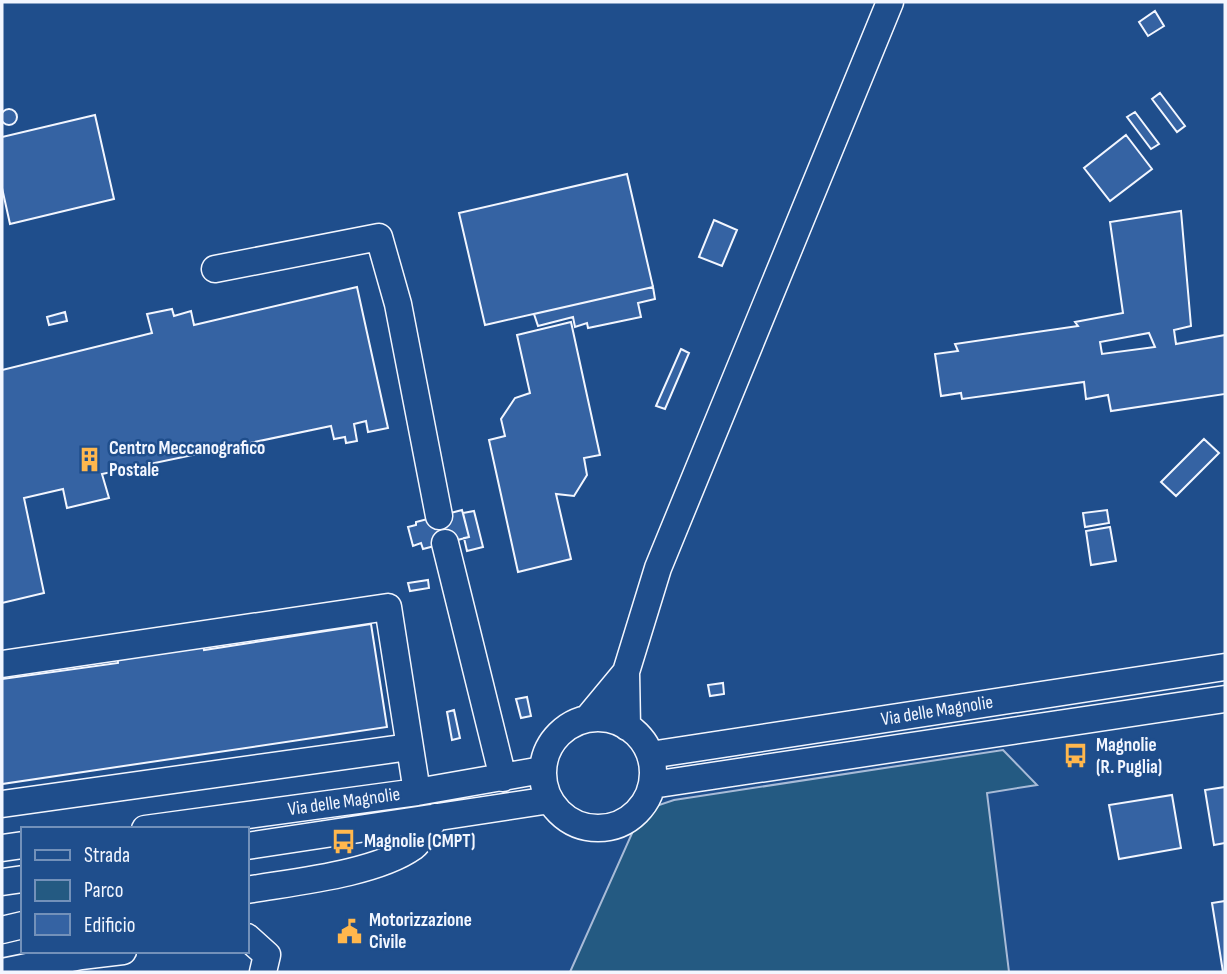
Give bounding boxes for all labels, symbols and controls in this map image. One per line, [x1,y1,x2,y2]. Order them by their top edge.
place label: Centro Meccanografico Postale [109,437,265,482]
building icon: Centro Meccanografico Postale [75,445,103,473]
street label: Via delle Magnolie [879,691,995,731]
place label: Magnolie (R. Puglia) [1096,734,1162,779]
bus stop icon: Magnolie (R. Puglia) [1062,742,1090,770]
street label: Via delle Magnolie [286,783,402,821]
legend [21,827,248,953]
bus stop icon: Magnolie (CMPT) [330,827,358,855]
place label: Magnolie (CMPT) [364,830,475,853]
text: Strada [84,843,130,868]
text: Parco [84,878,123,903]
place label: Motorizzazione Civile [369,909,472,954]
text: Edificio [84,913,135,938]
public building icon: Motorizzazione Civile [335,917,363,945]

